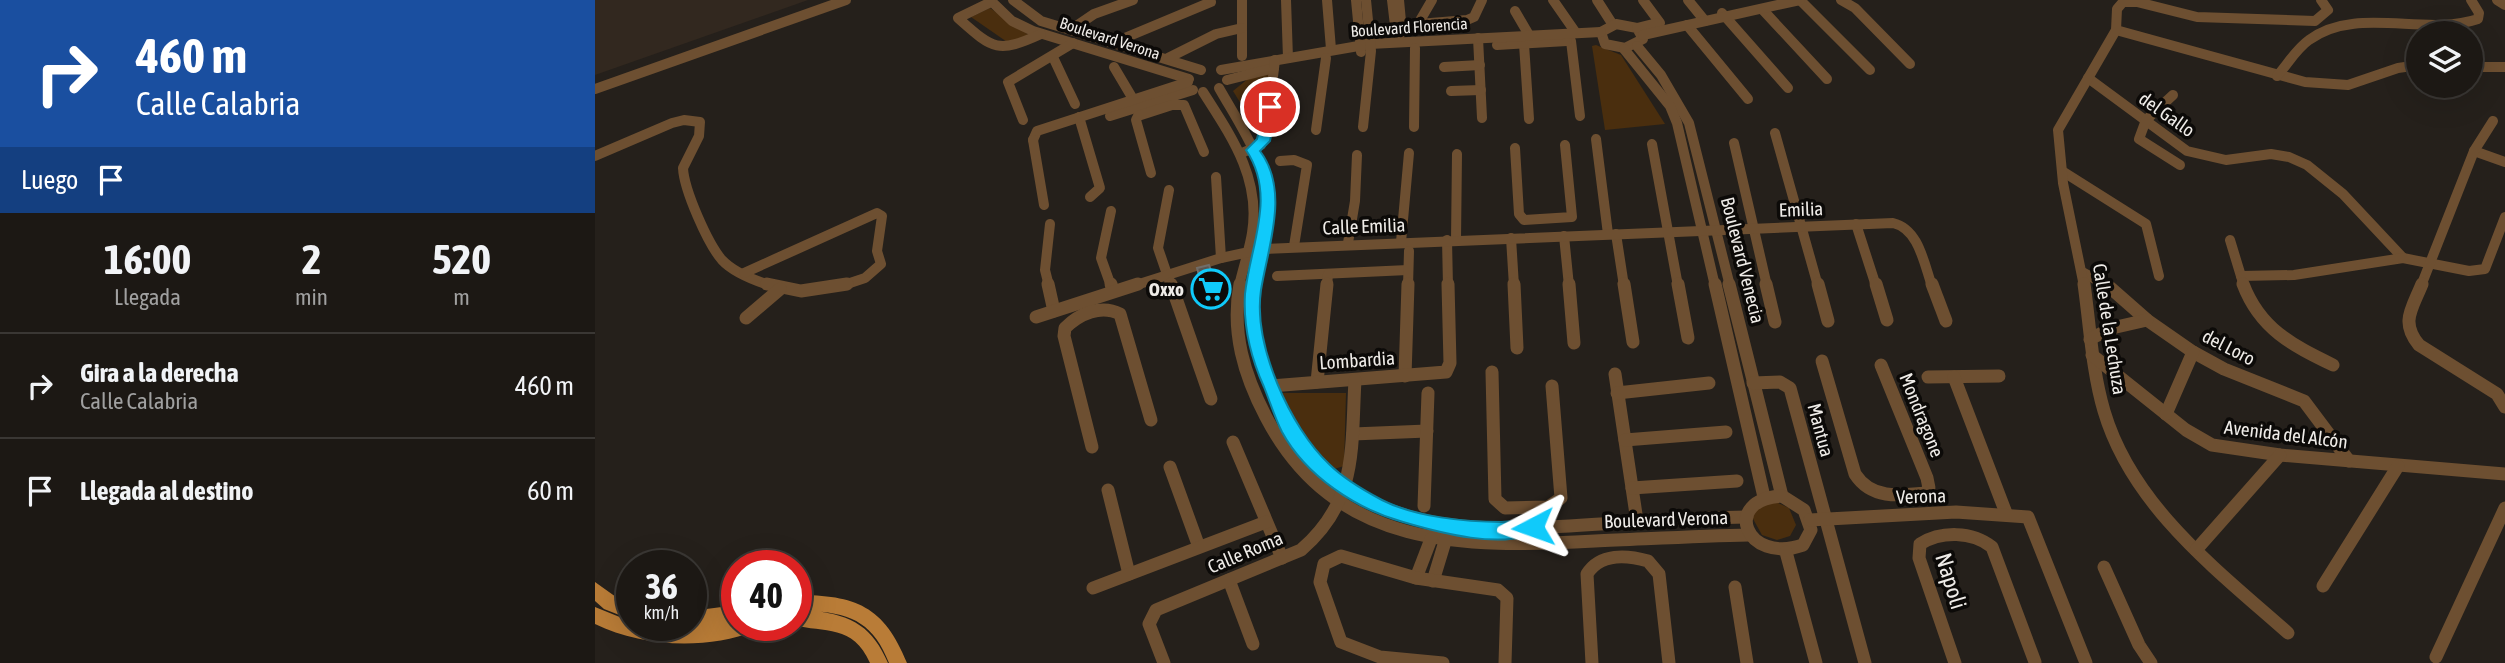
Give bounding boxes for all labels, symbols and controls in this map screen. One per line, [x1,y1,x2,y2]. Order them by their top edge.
street label: Boulevard Verona [1058,13,1162,63]
street label: Boulevard Florencia [1350,14,1468,40]
map controls [2406,21,2483,98]
button: layers [2406,21,2483,98]
text: 460 m [136,27,247,83]
icon: right [21,28,112,119]
pin [1240,77,1300,137]
text: Calle Calabria [136,85,300,122]
street label: del Gallo [2135,87,2199,141]
icon: arrive [1251,88,1289,126]
icon: arrive [92,161,130,199]
text: Luego [21,165,78,195]
street label: Boulevard Venecia [1717,195,1769,325]
street label: Emilia [1778,197,1824,221]
street label: Calle Emilia [1322,214,1406,238]
text: 16:00 [104,235,191,283]
text: 2 [302,235,321,283]
text: 520 [432,235,491,283]
street label: Calle de la Lechuza [2089,262,2131,396]
supermarket icon: Oxxo [1190,268,1232,310]
place label: Oxxo [1149,278,1184,300]
text: Llegada [114,284,181,310]
text: min [295,284,328,310]
text: m [453,284,470,310]
street label: del Loro [2199,324,2259,370]
street label: Lombardia [1319,346,1395,374]
text: Gira a la derecha [80,358,239,388]
icon: right [21,367,59,405]
street label: Mondragone [1895,370,1949,460]
text: 460 m [515,371,574,401]
text: Calle Calabria [80,388,198,414]
street label: Mantua [1803,401,1839,459]
street label: Avenida del Alcón [2223,416,2349,452]
icon: arrive [21,472,59,510]
text: Llegada al destino [80,476,253,506]
text: 60 m [527,476,574,506]
street label: Verona [1896,484,1946,508]
position arrow [1496,490,1570,564]
street label: Boulevard Verona [1604,506,1728,532]
street label: Calle Roma [1204,526,1286,578]
speed limit sign: 40 [721,550,812,641]
street label: Napoli [1930,550,1972,612]
text: 36 [645,566,678,606]
text: km/h [644,602,679,623]

